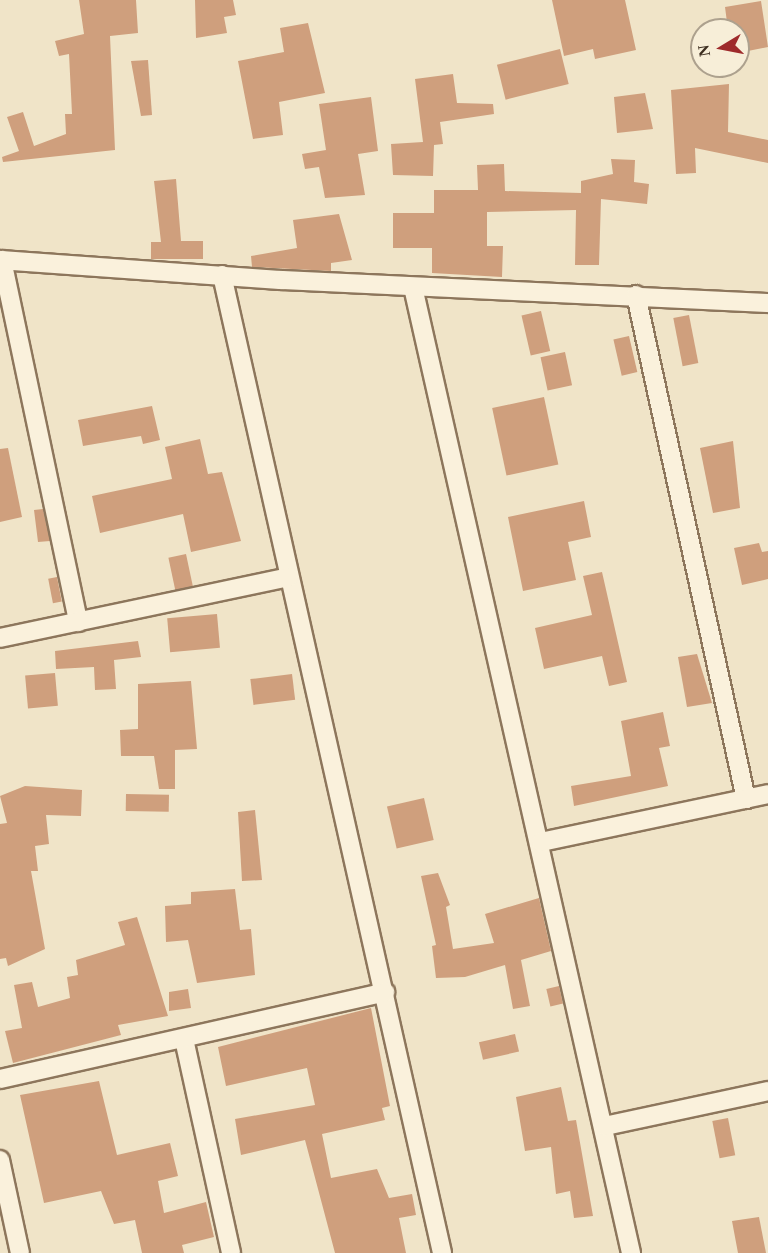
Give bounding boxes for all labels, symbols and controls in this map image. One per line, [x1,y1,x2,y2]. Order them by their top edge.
north arrow [690,18,750,78]
text: N [694,44,713,58]

